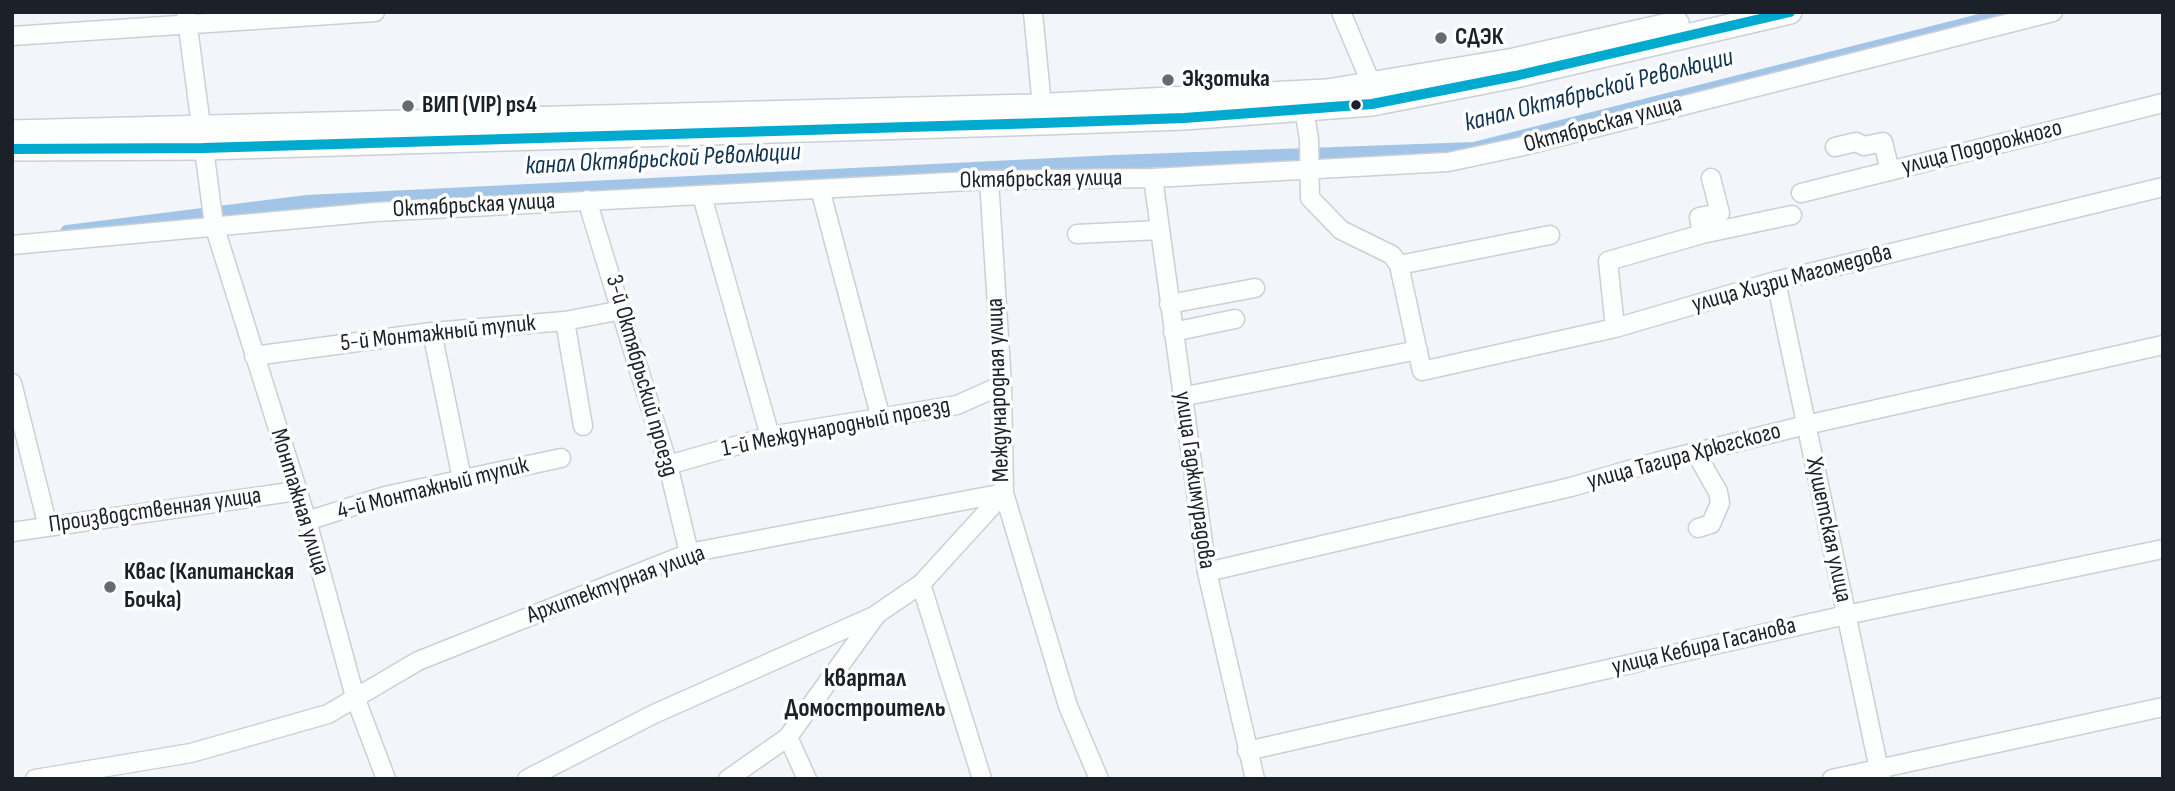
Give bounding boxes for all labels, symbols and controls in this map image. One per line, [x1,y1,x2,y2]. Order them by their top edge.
place label: СДЭК [1455,24,1503,52]
marker: СДЭК [1433,30,1449,46]
water label: канал Октябрьской Революции [1461,43,1737,139]
place label: Экзотика [1182,66,1270,94]
marker: Экзотика [1160,72,1176,88]
street label: Октябрьская улица [1521,90,1685,160]
place label: ВИП (VIP) ps4 [422,92,537,120]
marker: ВИП (VIP) ps4 [400,98,416,114]
unlabelled marker [1349,98,1363,112]
street label: улица Подорожного [1899,114,2065,182]
water label: канал Октябрьской Революции [525,137,801,183]
street label: Октябрьская улица [959,164,1123,196]
street label: Октябрьская улица [392,187,556,225]
street label: улица Хизри Магомедова [1689,238,1895,320]
street label: 3-й Октябрьский проезд [598,272,684,480]
street label: Международная улица [981,297,1017,483]
street label: 5-й Монтажный тупик [339,309,537,359]
street label: улица Гаджимурадова [1167,389,1221,571]
street label: 1-й Международный проезд [719,392,953,464]
street label: улица Тагира Хрюгского [1584,417,1784,497]
street label: Монтажная улица [263,426,335,578]
street label: 4-й Монтажный тупик [334,451,532,527]
street label: Хушетская улица [1799,455,1857,605]
street label: Производственная улица [47,482,263,540]
street label: Архитектурная улица [523,539,709,631]
place label: Квас (Капитанская Бочка) [124,559,294,615]
marker: Квас (Капитанская Бочка) [102,579,118,595]
street label: улица Кебира Гасанова [1609,612,1799,682]
district label: квартал Домостроитель [784,663,946,724]

